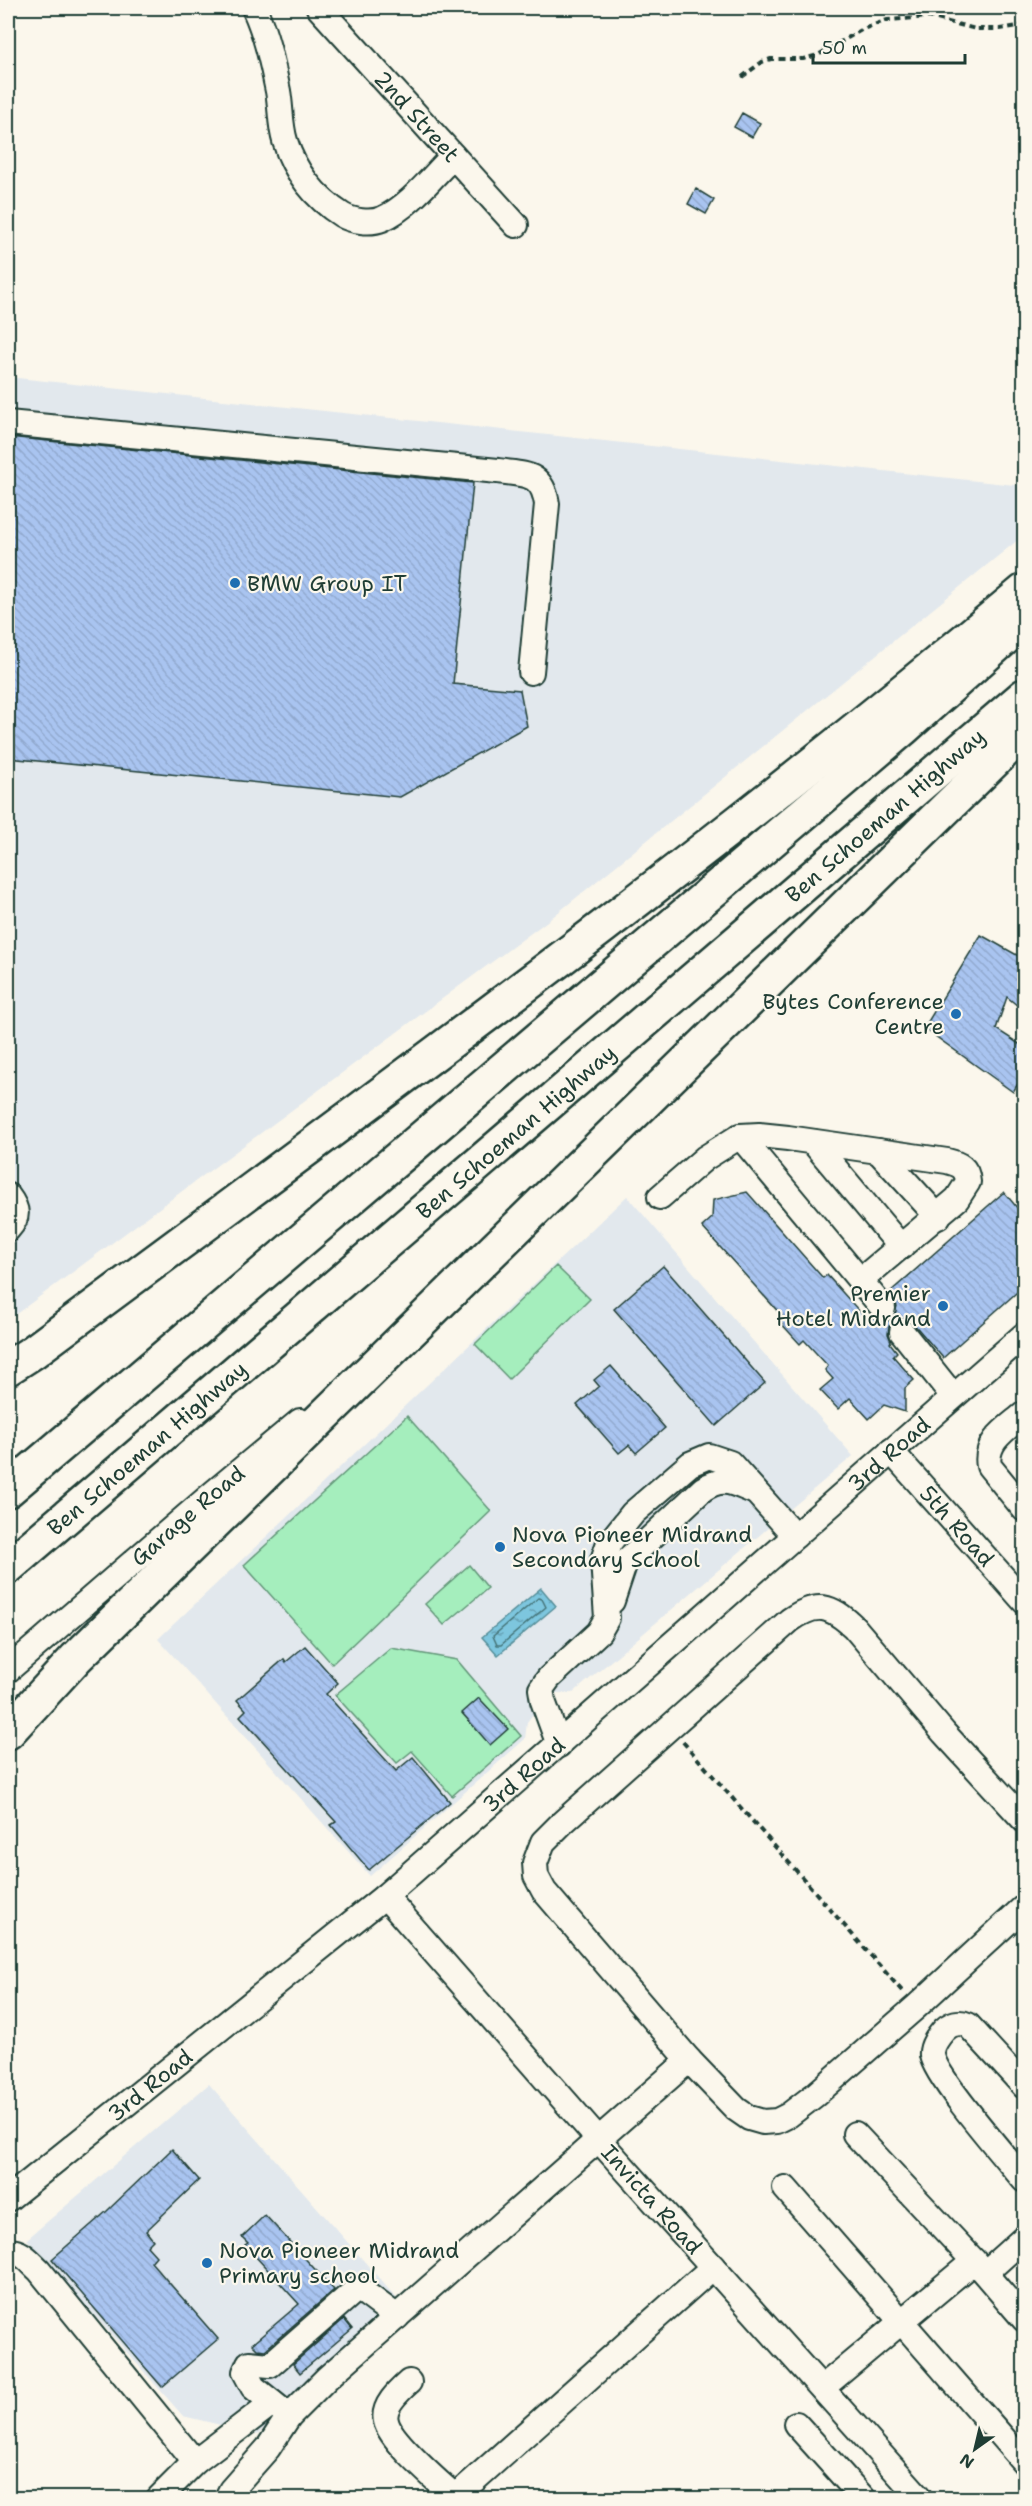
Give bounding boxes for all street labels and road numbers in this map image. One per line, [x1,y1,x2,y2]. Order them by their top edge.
street label: 2nd Street [368,64,466,168]
street label: Ben Schoeman Highway [779,722,991,909]
street label: Ben Schoeman Highway [410,1038,622,1226]
street label: Ben Schoeman Highway [41,1355,253,1542]
street label: 3rd Road [842,1410,937,1498]
street label: Garage Road [125,1459,251,1573]
street label: 5th Road [913,1479,1001,1573]
street label: 3rd Road [476,1731,571,1819]
street label: 3rd Road [102,2042,199,2128]
street label: Invicta Road [595,2138,709,2261]

